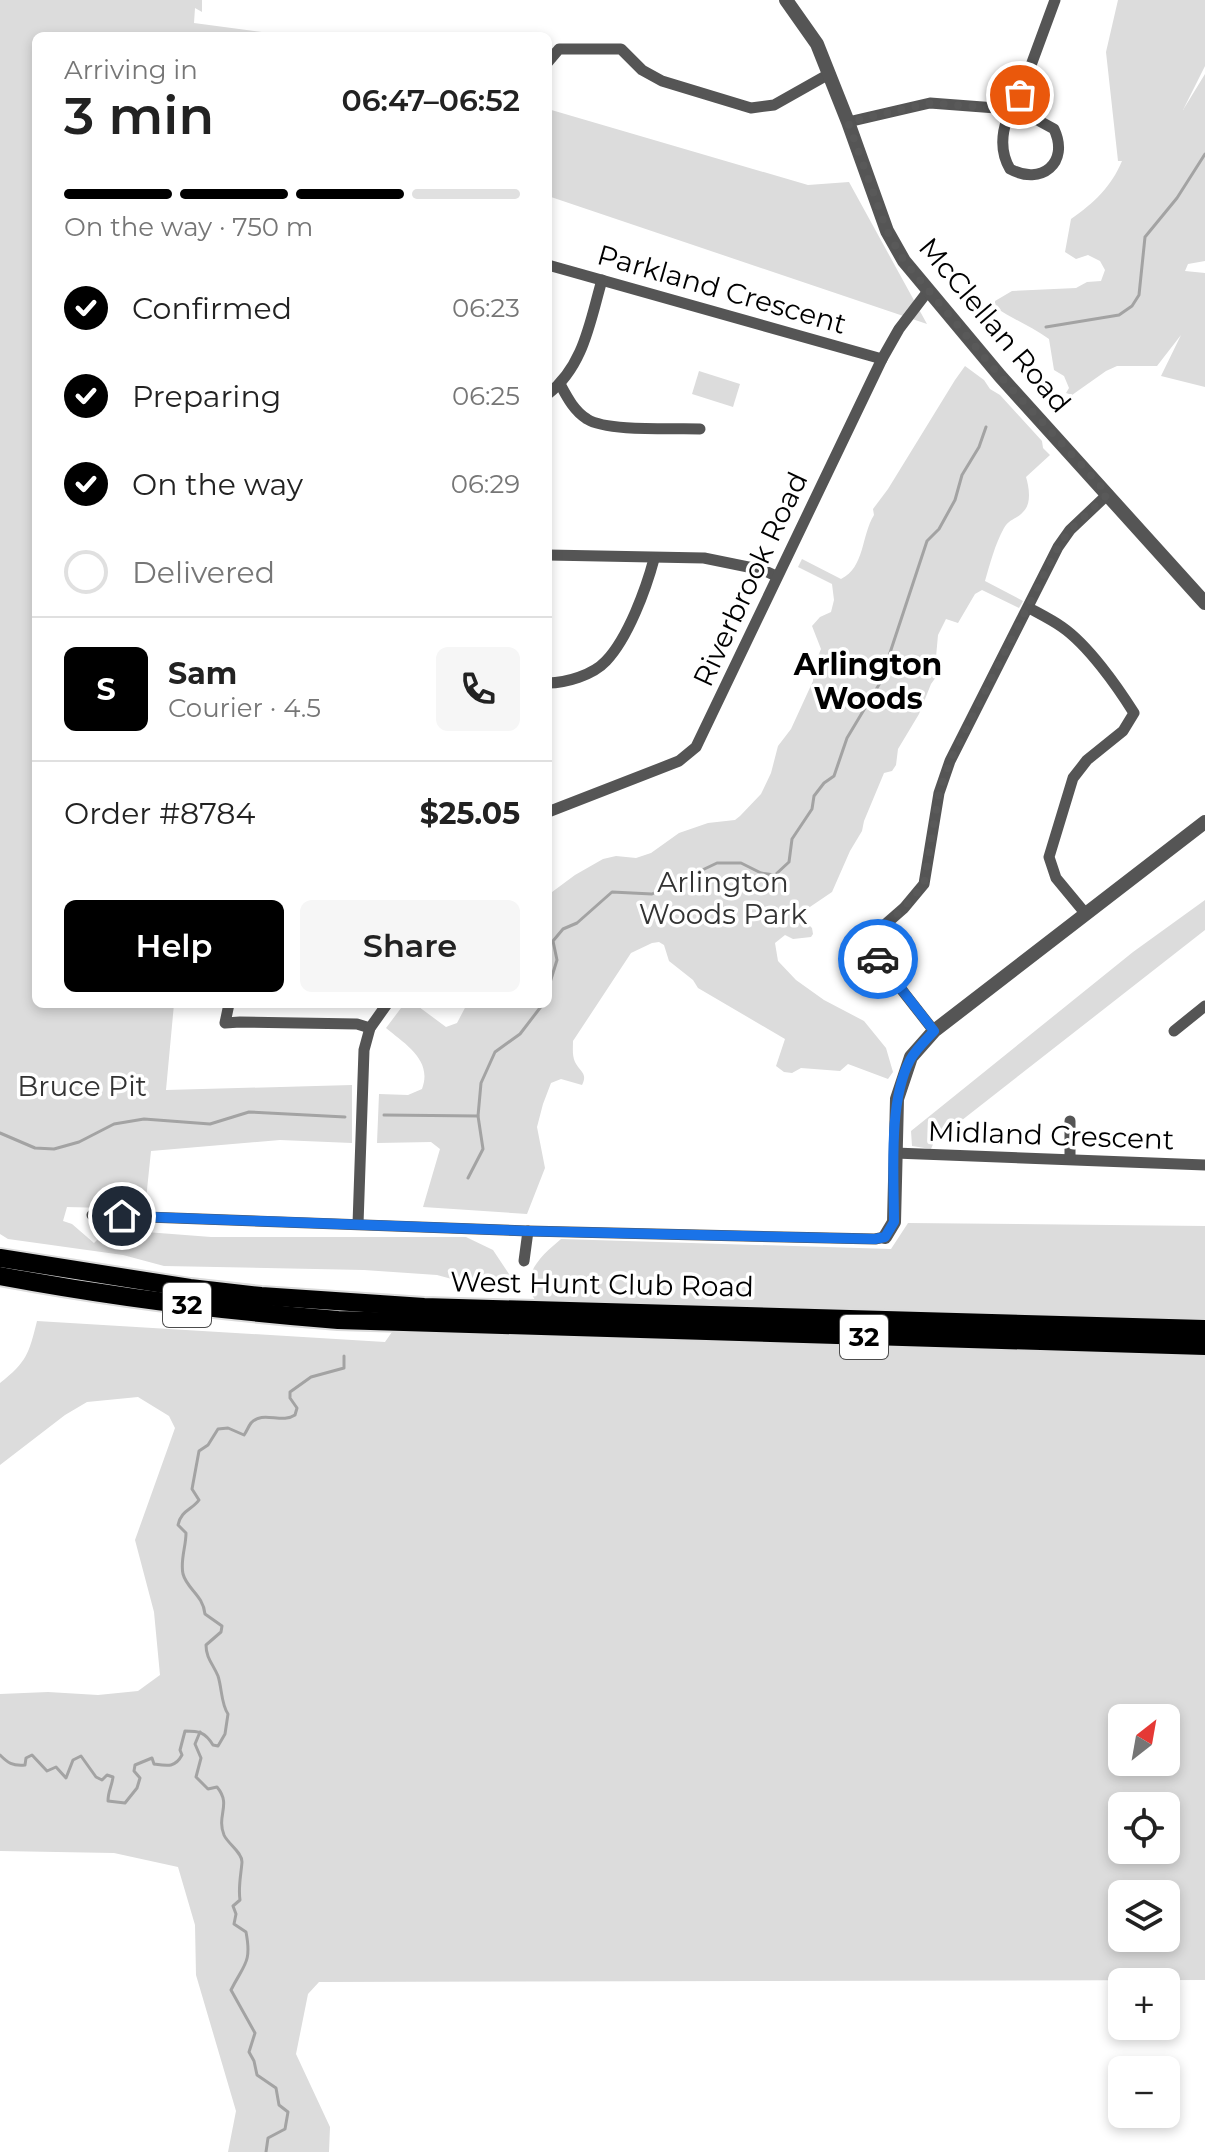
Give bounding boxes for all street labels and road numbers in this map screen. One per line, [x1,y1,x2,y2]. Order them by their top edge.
street label: McClellan Road [912,231,1078,419]
street label: Parkland Crescent [594,237,850,341]
street label: Riverbrook Road [685,466,815,692]
street label: Midland Crescent [927,1114,1175,1156]
street label: West Hunt Club Road [450,1264,754,1304]
road number: 32 [163,1283,211,1327]
road number: 32 [840,1315,888,1359]

